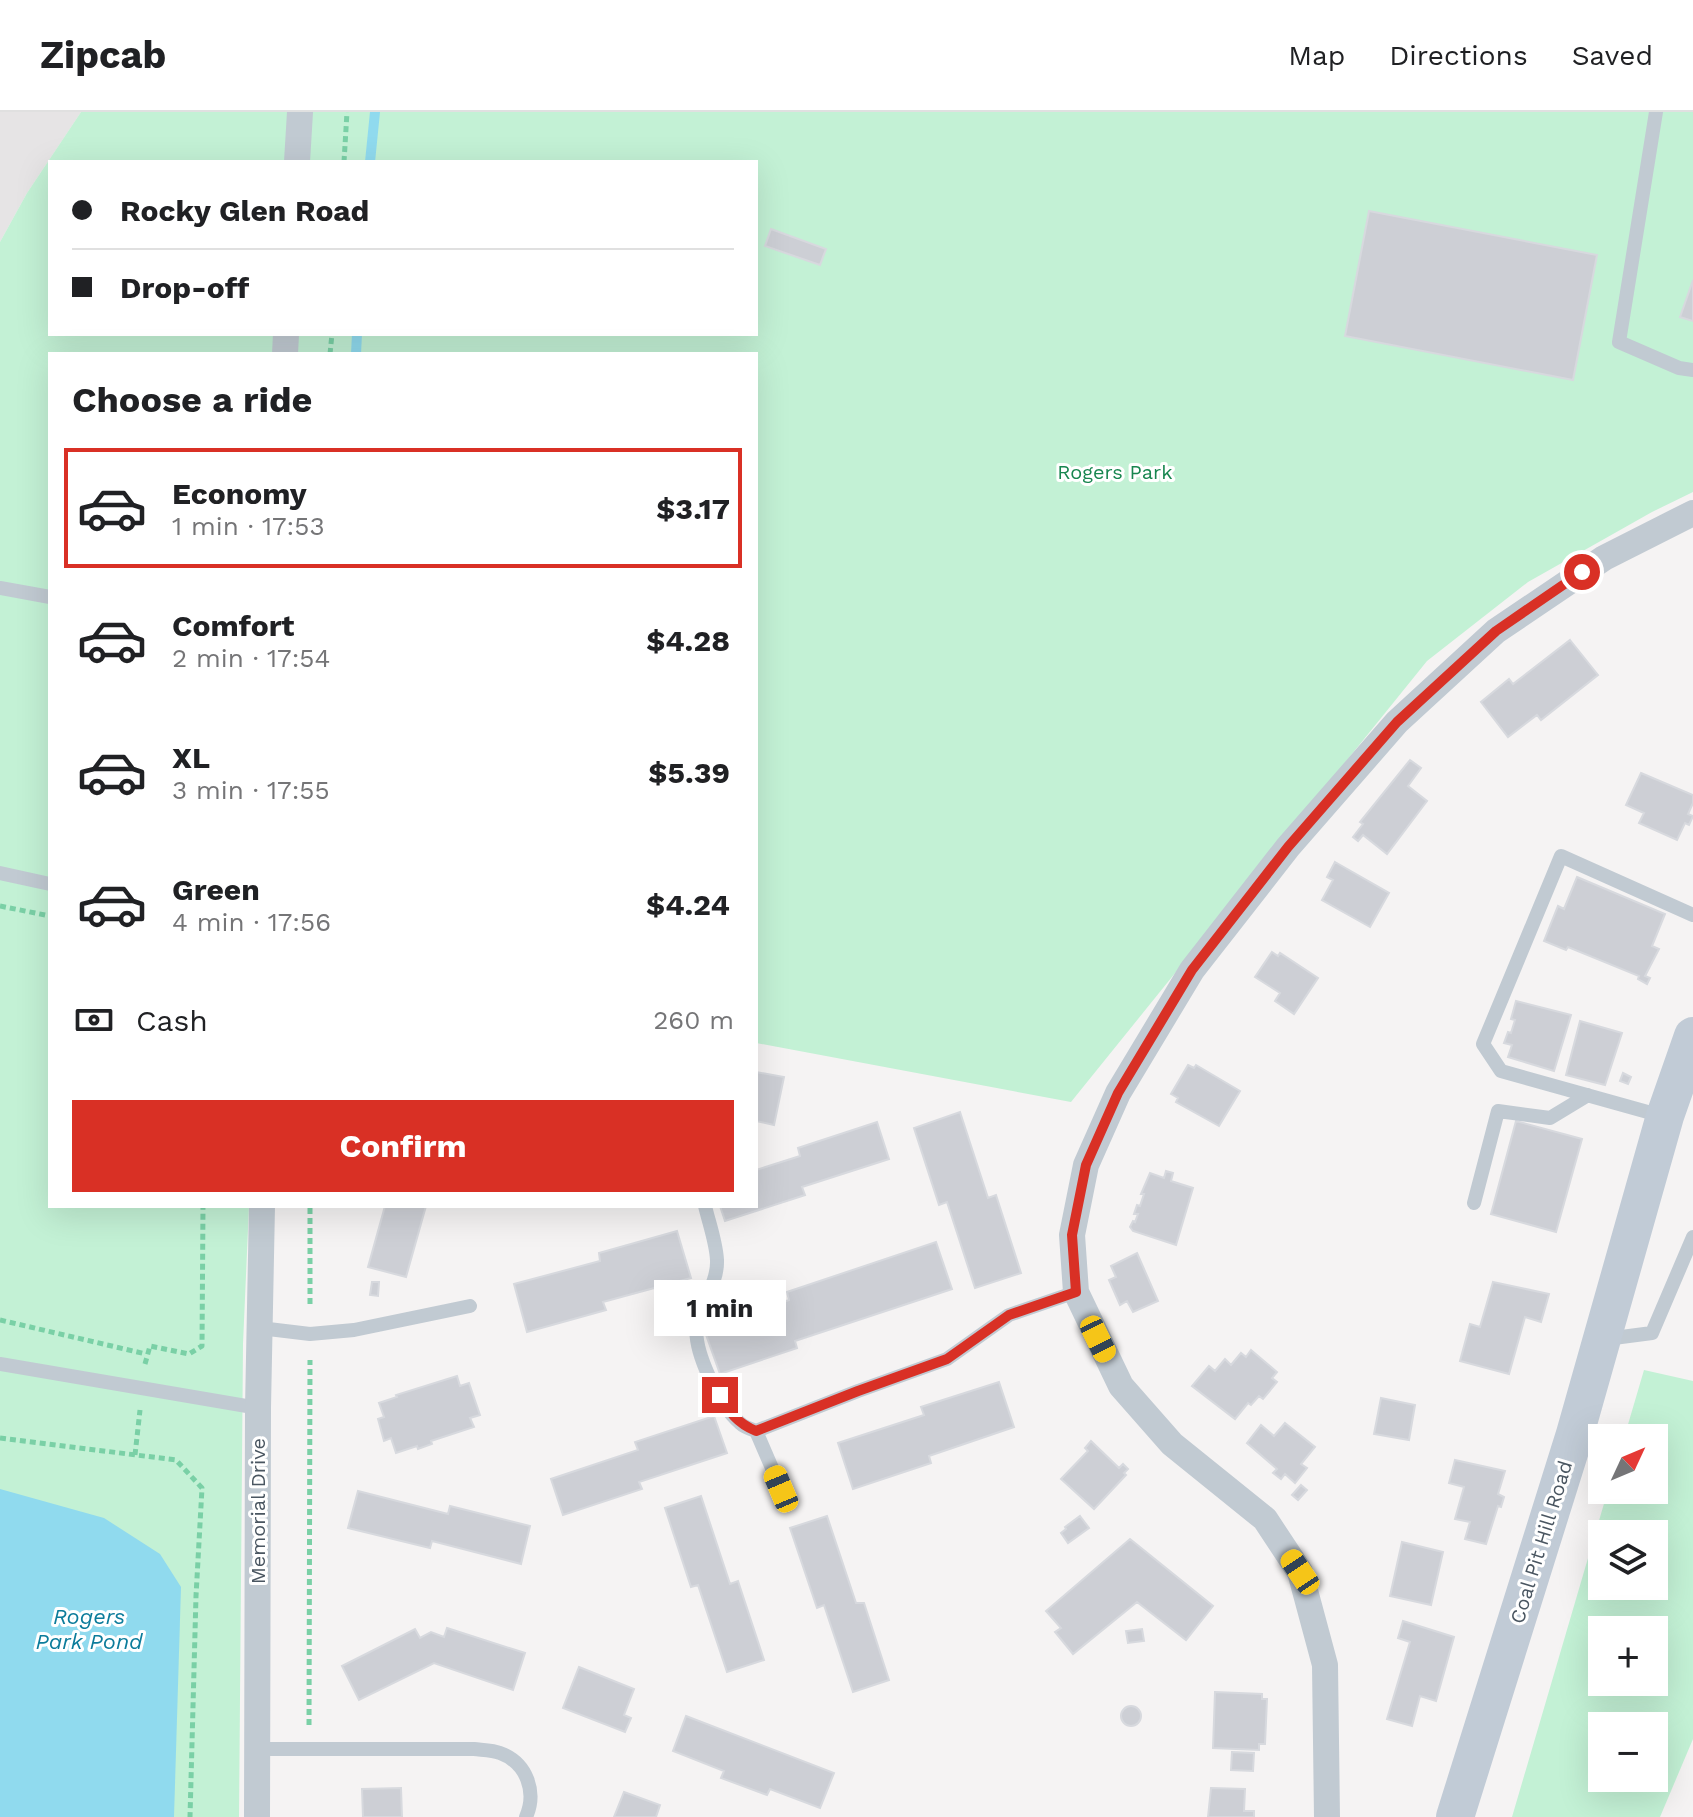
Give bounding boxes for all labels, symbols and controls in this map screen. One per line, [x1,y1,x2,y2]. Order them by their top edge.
text: Zipcab [40,33,166,77]
text: Map [1288,39,1345,72]
text: Directions [1389,39,1528,72]
text: Saved [1572,39,1653,72]
text: Rocky Glen Road [120,193,369,228]
text: Drop-off [120,270,249,305]
text: Choose a ride [72,379,312,421]
park label: Rogers Park [1057,460,1173,484]
icon: car [76,472,148,544]
text: Economy [172,476,307,511]
text: $3.17 [656,491,730,526]
text: 1 min · 17:53 [172,511,325,541]
route start [1564,554,1600,590]
icon: car [76,604,148,676]
text: Comfort [172,608,294,643]
text: $4.28 [646,623,730,658]
text: 2 min · 17:54 [172,643,330,673]
icon: car [76,736,148,808]
text: XL [172,740,210,775]
text: $5.39 [648,755,730,790]
text: 3 min · 17:55 [172,775,330,805]
icon: car [76,868,148,940]
text: Green [172,872,260,907]
text: $4.24 [646,887,730,922]
text: 4 min · 17:56 [172,907,331,937]
icon: cash [72,998,116,1042]
text: Cash [136,1003,208,1038]
text: 260 m [653,1005,734,1035]
button: Confirm [72,1100,734,1192]
callout: 1 min [654,1279,786,1335]
text: 1 min [687,1293,753,1323]
car [1077,1312,1119,1366]
route end [702,1377,738,1413]
north arrow [1588,1424,1668,1504]
map controls [1588,1424,1668,1792]
street label: Memorial Drive [246,1438,270,1584]
street label: Coal Pit Hill Road [1505,1458,1577,1626]
car [761,1462,801,1516]
button: layers [1588,1520,1668,1600]
car [1277,1545,1323,1599]
water label: Rogers Park Pond [35,1604,144,1654]
button: + [1588,1616,1668,1696]
button: − [1588,1712,1668,1792]

